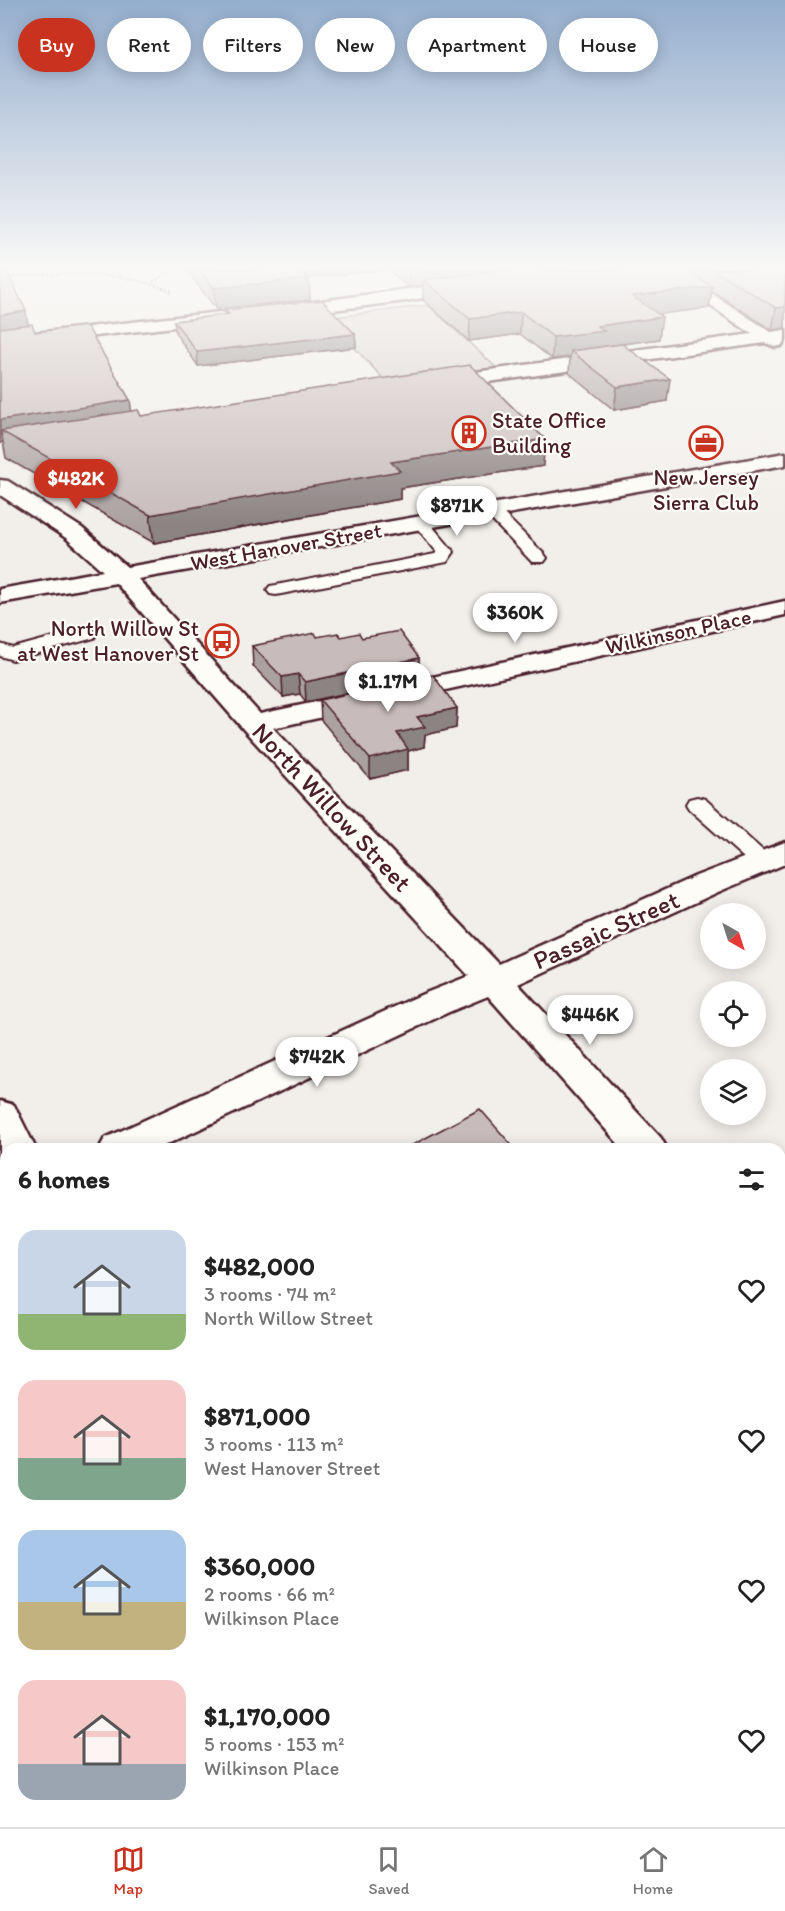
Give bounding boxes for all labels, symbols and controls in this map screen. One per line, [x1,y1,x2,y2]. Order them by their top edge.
chip: Buy [18,18,95,72]
chip: Rent [107,18,191,72]
chip: Filters [203,18,303,72]
chip: New [315,18,395,72]
chip: Apartment [407,18,547,72]
chip: House [559,18,658,72]
place label: State Office Building [492,407,606,459]
building icon: State Office Building [451,415,487,451]
office icon: New Jersey Sierra Club [688,425,724,461]
pin: $482K [34,459,118,510]
place label: New Jersey Sierra Club [653,464,759,516]
text: $482K [48,466,104,490]
pin: $871K [415,486,499,537]
text: $871K [430,493,484,517]
street label: West Hanover Street [188,516,384,577]
pin: $360K [473,593,557,644]
text: $360K [487,600,543,624]
street label: Wilkinson Place [603,603,754,660]
place label: North Willow St at West Hanover St [17,615,199,667]
bus stop icon: North Willow St at West Hanover St [204,623,240,659]
pin: $1.17M [339,662,437,713]
text: $1.17M [358,669,418,693]
street label: North Willow Street [245,716,419,898]
street label: Passaic Street [528,883,684,977]
north arrow [700,903,766,969]
map controls [700,903,766,1125]
button: locate [700,981,766,1047]
pin: $446K [548,995,632,1046]
text: $446K [561,1002,619,1026]
pin: $742K [275,1037,359,1088]
text: $742K [289,1044,345,1068]
button: layers [700,1059,766,1125]
text: 6 homes [18,1163,110,1195]
icon: filters [735,1163,768,1196]
text: $482,000 [204,1250,315,1282]
icon: home [66,1254,138,1326]
icon: heart [735,1274,768,1307]
text: 3 rooms · 74 m² [204,1282,336,1306]
text: North Willow Street [204,1306,373,1330]
text: $871,000 [204,1400,311,1432]
icon: home [66,1404,138,1476]
icon: heart [735,1424,768,1457]
text: 3 rooms · 113 m² [204,1432,344,1456]
text: West Hanover Street [204,1456,380,1480]
text: $360,000 [204,1550,315,1582]
icon: home [66,1554,138,1626]
icon: heart [735,1574,768,1607]
text: 2 rooms · 66 m² [204,1582,335,1606]
text: Wilkinson Place [204,1606,339,1630]
text: $1,170,000 [204,1700,331,1732]
icon: home [66,1704,138,1776]
icon: heart [735,1724,768,1757]
text: 5 rooms · 153 m² [204,1732,344,1756]
text: Wilkinson Place [204,1756,339,1780]
tab: Map [112,1843,145,1898]
tab: Saved [368,1843,409,1898]
tab: Home [633,1843,673,1898]

